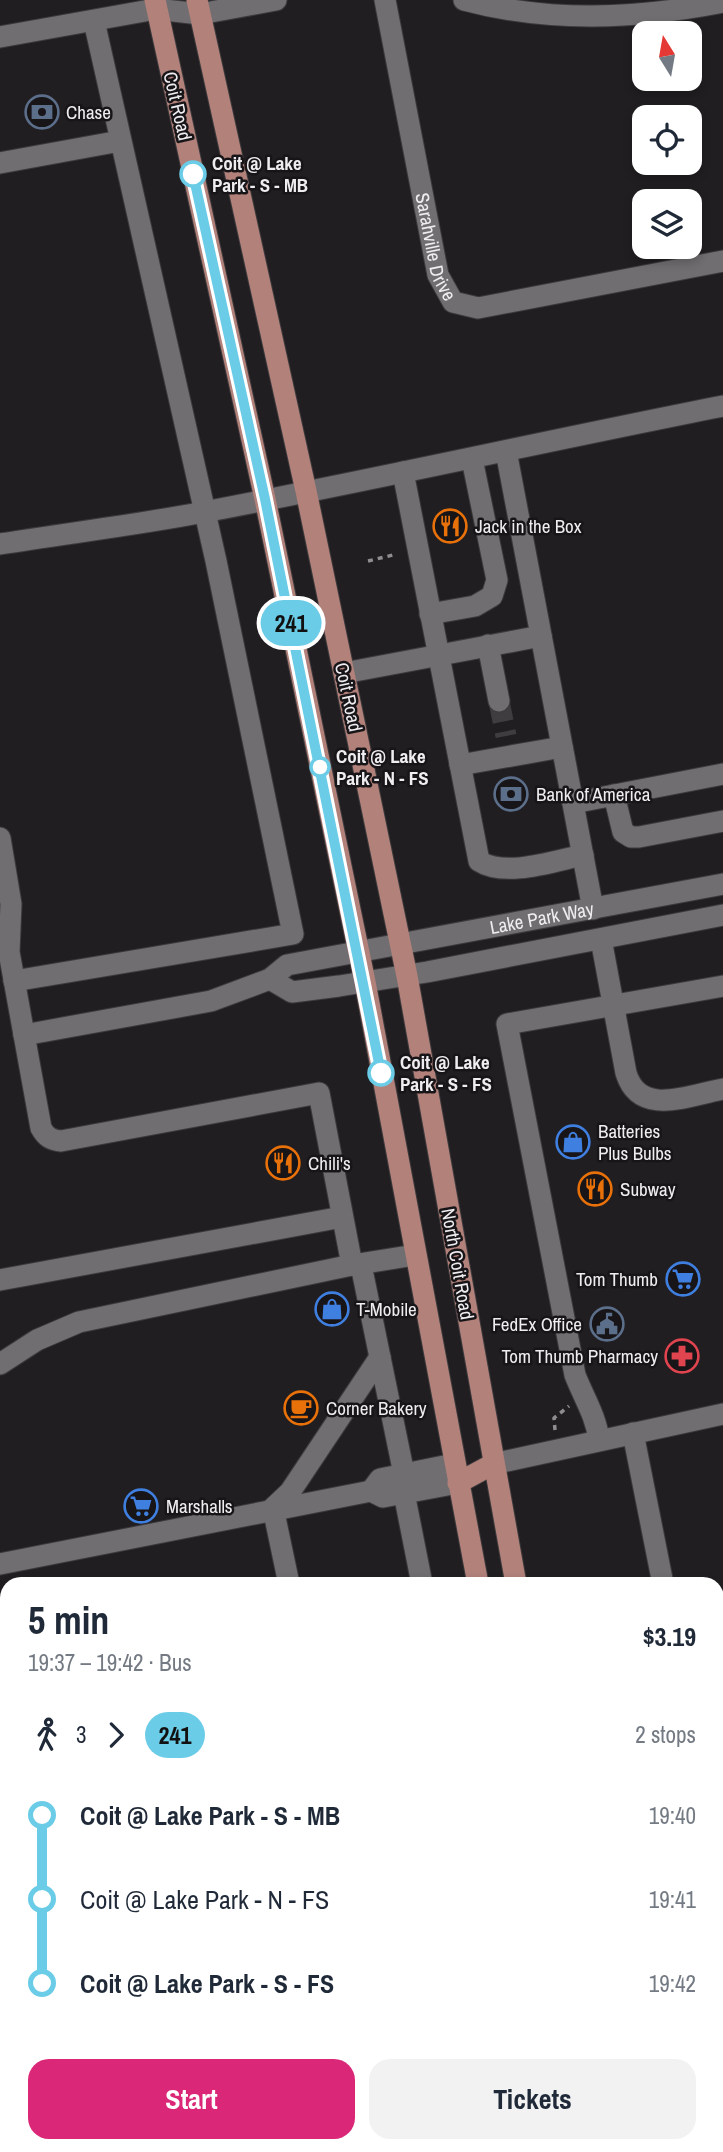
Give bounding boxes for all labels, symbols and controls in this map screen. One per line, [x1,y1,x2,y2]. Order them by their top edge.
north arrow [632,21,702,91]
map controls [632,21,702,259]
street label: Coit Road [157,69,199,143]
bank icon: Chase [23,93,61,131]
place label: Chase [66,99,111,125]
button: locate [632,105,702,175]
place label: Coit @ Lake Park - S - MB [212,150,308,198]
marker: Coit @ Lake Park - S - MB [180,161,206,187]
button: layers [632,189,702,259]
street label: Sarahville Drive [409,191,463,305]
restaurant icon: Jack in the Box [431,507,469,545]
place label: Jack in the Box [475,513,582,539]
line badge: 241 [251,600,331,646]
text: 241 [275,607,307,639]
street label: Coit Road [329,660,369,734]
place label: Coit @ Lake Park - N - FS [336,743,429,791]
marker: Coit @ Lake Park - N - FS [310,757,330,777]
bank icon: Bank of America [492,775,530,813]
place label: Bank of America [536,781,651,807]
street label: Lake Park Way [488,895,596,940]
place label: Coit @ Lake Park - S - FS [400,1049,492,1097]
marker: Coit @ Lake Park - S - FS [368,1060,394,1086]
place label: Batteries Plus Bulbs [598,1118,672,1166]
shop icon: Batteries Plus Bulbs [554,1123,592,1161]
restaurant icon: Chili's [264,1144,302,1182]
place label: Chili's [308,1150,351,1176]
restaurant icon: Subway [576,1170,614,1208]
place label: Subway [620,1176,676,1202]
street label: North Coit Road [435,1206,481,1322]
supermarket icon: Tom Thumb [664,1260,702,1298]
place label: Tom Thumb [576,1266,658,1292]
shop icon: T-Mobile [313,1290,351,1328]
place label: T-Mobile [356,1296,417,1322]
public building icon: FedEx Office [588,1305,626,1343]
place label: FedEx Office [492,1311,582,1337]
pharmacy icon: Tom Thumb Pharmacy [663,1337,701,1375]
place label: Tom Thumb Pharmacy [502,1343,658,1369]
cafe icon: Corner Bakery [282,1389,320,1427]
place label: Corner Bakery [326,1395,427,1421]
supermarket icon: Marshalls [122,1487,160,1525]
place label: Marshalls [166,1493,233,1519]
text: 5 min [28,1595,109,1646]
text: $3.19 [643,1619,696,1654]
text: 19:37 – 19:42 · Bus [28,1647,192,1678]
icon: walk [28,1716,66,1754]
icon: forward [97,1716,135,1754]
text: 3 [76,1719,87,1750]
text: 241 [159,1719,191,1751]
text: 2 stops [635,1719,696,1750]
text: Coit @ Lake Park - S - MB [80,1798,340,1833]
text: 19:40 [649,1800,696,1831]
text: Coit @ Lake Park - N - FS [80,1882,329,1917]
text: 19:41 [649,1884,696,1915]
text: Coit @ Lake Park - S - FS [80,1966,334,2001]
text: 19:42 [649,1968,696,1999]
button: Start [28,2059,355,2139]
button: Tickets [369,2059,696,2139]

